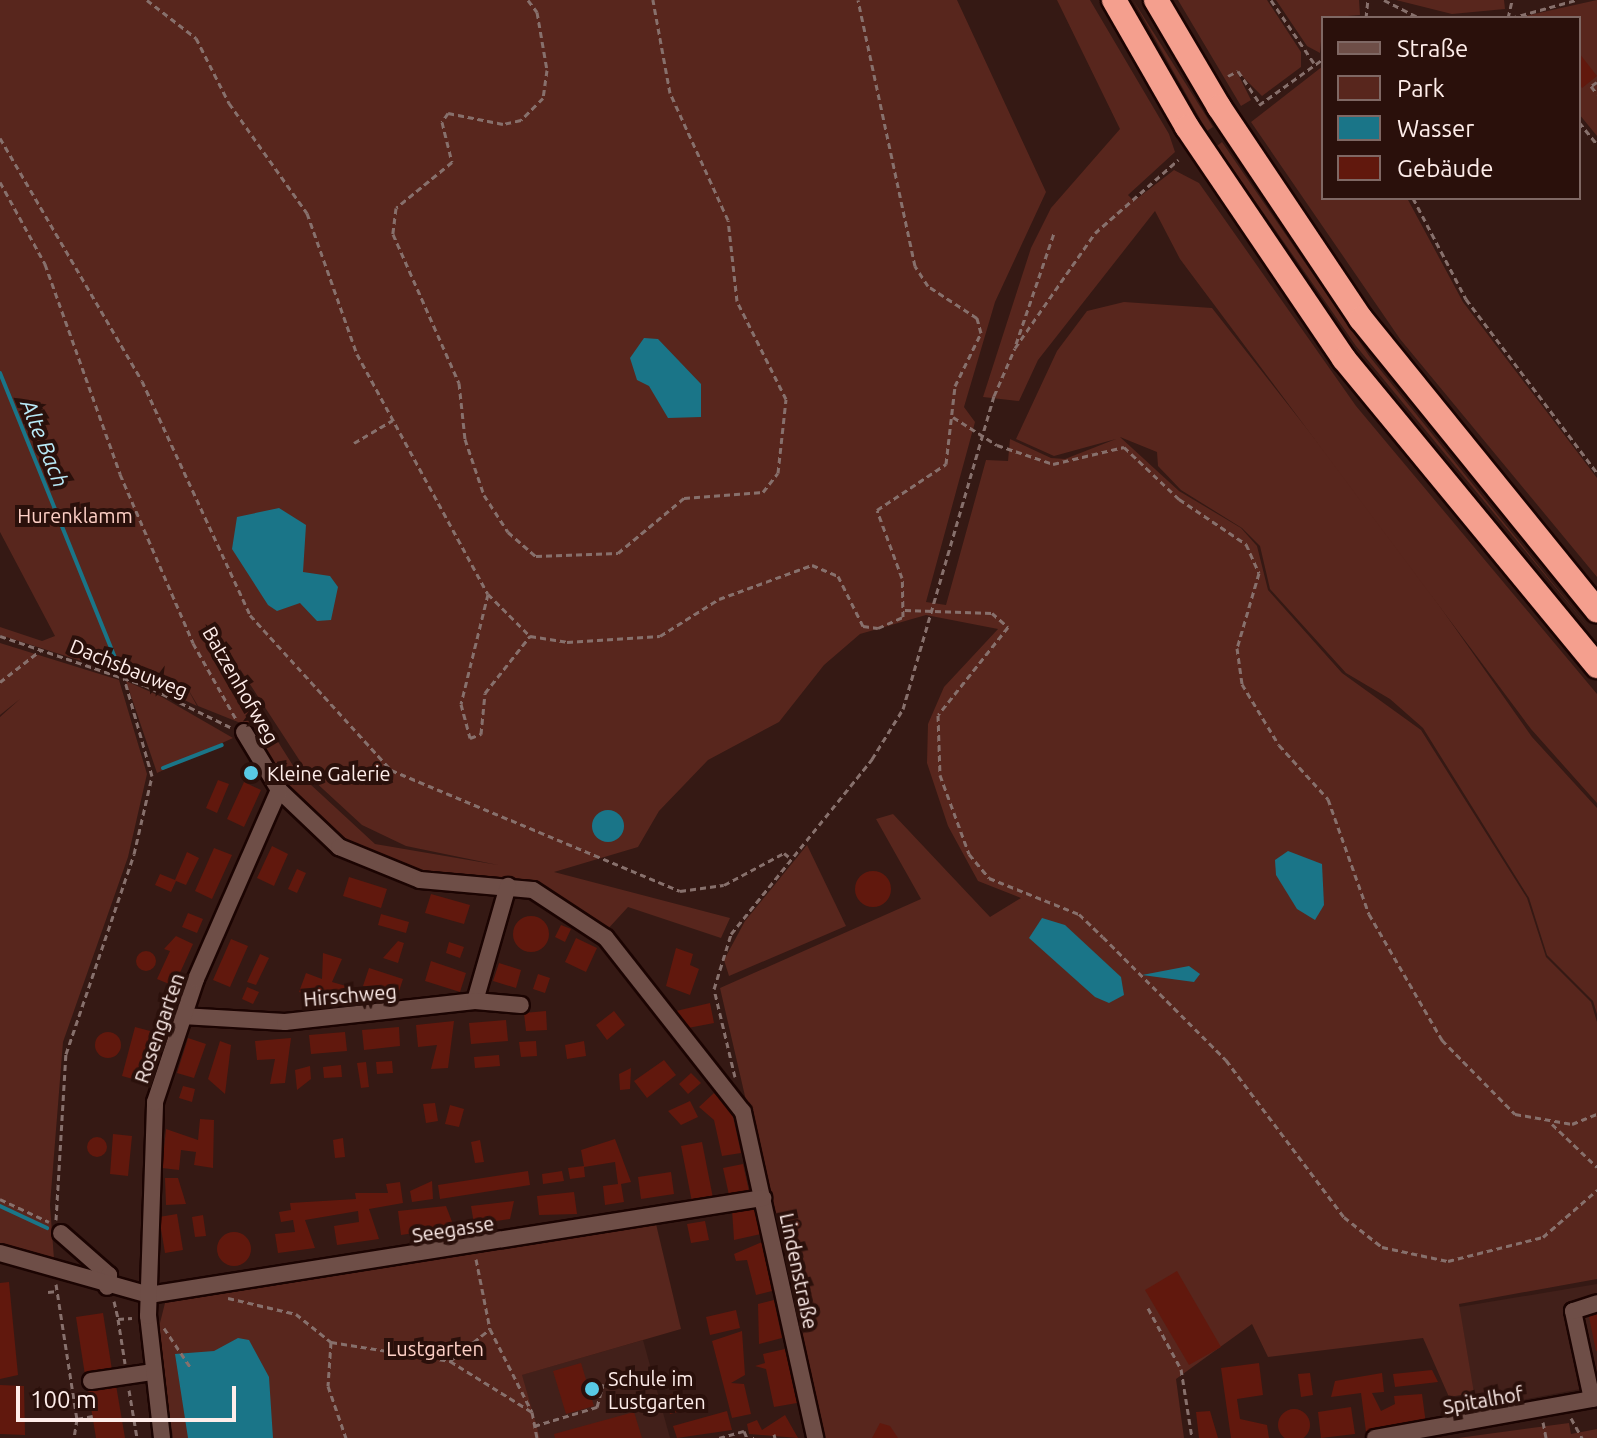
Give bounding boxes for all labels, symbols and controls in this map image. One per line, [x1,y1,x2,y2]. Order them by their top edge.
legend [1321,16,1581,200]
text: Straße [1397,35,1468,62]
text: Park [1397,75,1445,102]
text: Wasser [1397,115,1474,142]
text: Gebäude [1397,155,1494,182]
water label: Alte Bach [15,395,75,491]
park label: Hurenklamm [17,503,133,527]
street label: Batzenhofweg [198,622,284,748]
street label: Dachsbauweg [66,633,192,703]
place label: Kleine Galerie [267,761,391,785]
marker: Kleine Galerie [242,764,260,782]
street label: Rosengarten [129,970,189,1086]
street label: Hirschweg [302,979,398,1011]
street label: Seegasse [410,1211,496,1247]
street label: Lindenstraße [775,1211,823,1331]
park label: Lustgarten [386,1336,484,1360]
place label: Schule im Lustgarten [608,1366,706,1413]
scale bar [20,1370,240,1420]
marker: Schule im Lustgarten [583,1380,601,1398]
street label: Spitalhof [1441,1381,1525,1419]
text: 100 m [30,1386,97,1413]

